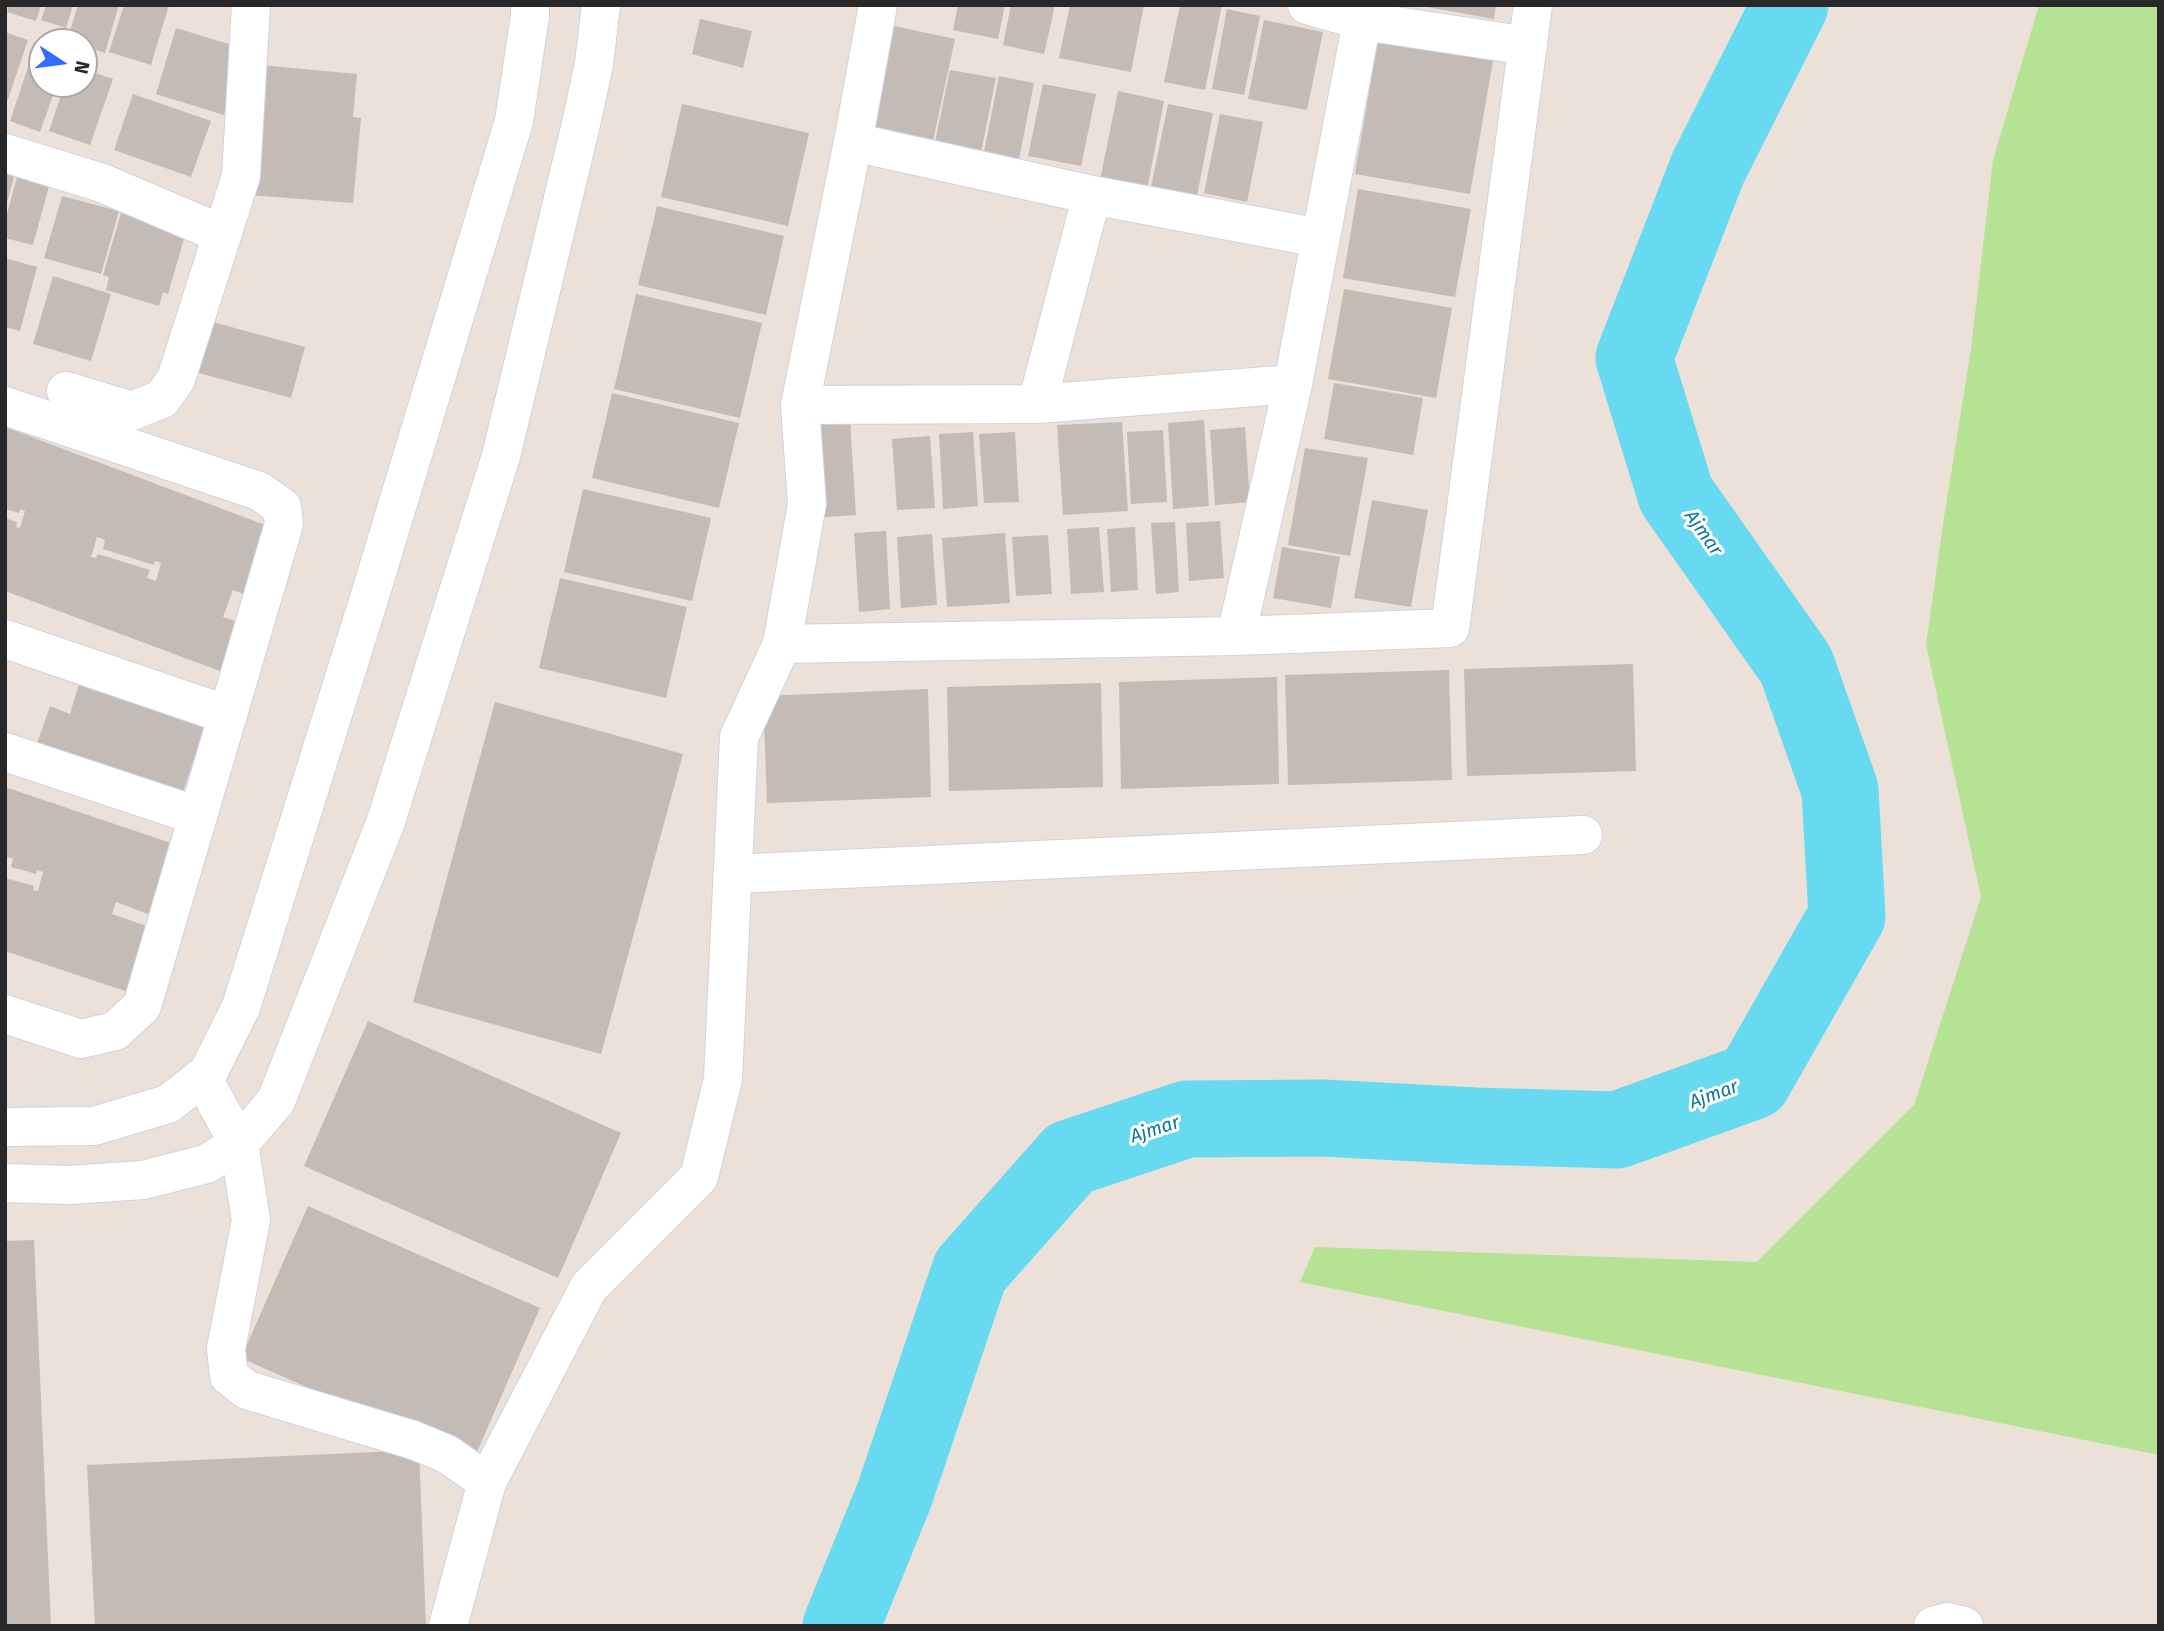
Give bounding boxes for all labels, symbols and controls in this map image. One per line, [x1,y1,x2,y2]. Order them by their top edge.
north arrow [28,28,98,98]
text: N [69,59,95,76]
water label: Ajmar [1679,506,1727,560]
water label: Ajmar [1686,1076,1742,1114]
water label: Ajmar [1128,1111,1182,1149]

